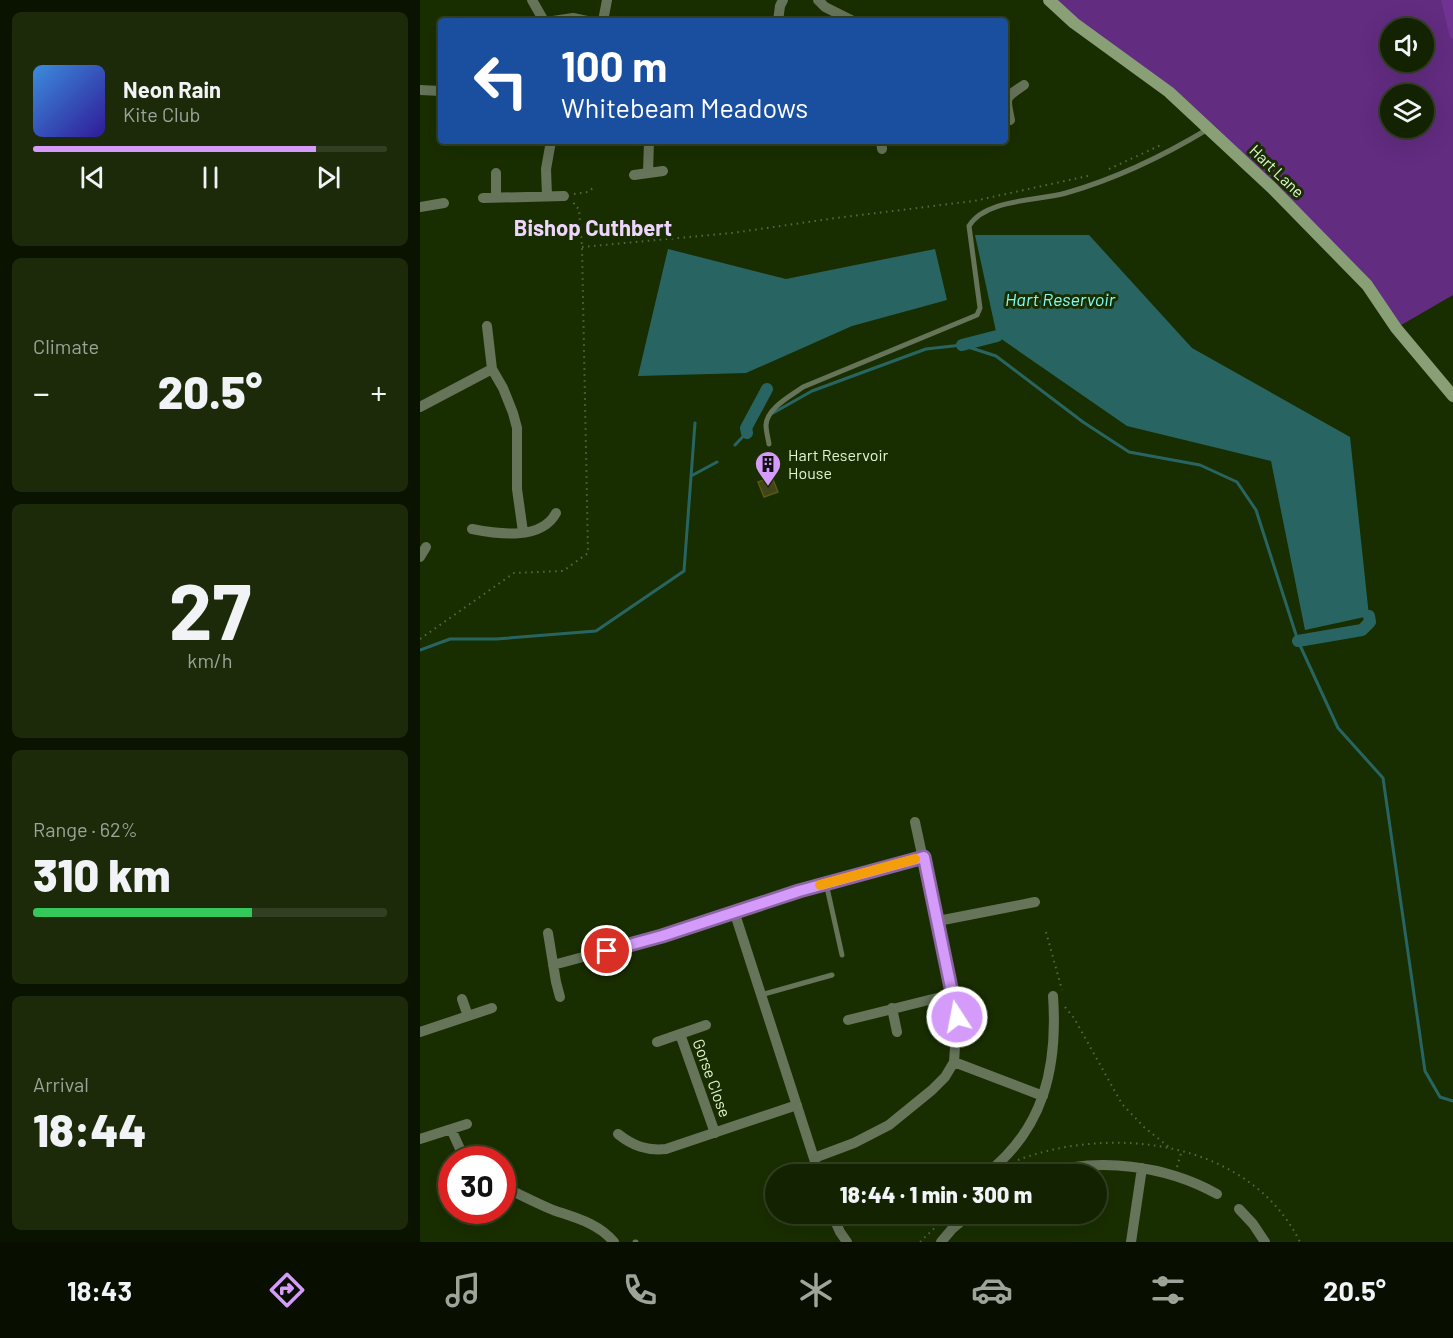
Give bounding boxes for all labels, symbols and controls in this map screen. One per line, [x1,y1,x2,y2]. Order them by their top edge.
map controls [1380,18,1434,138]
button: sound [1380,18,1434,72]
text: 100 m [561,40,667,90]
icon: left [462,42,540,120]
text: Neon Rain [123,76,221,102]
button: layers [1380,84,1434,138]
text: Whitebeam Meadows [561,91,808,123]
text: Kite Club [123,102,200,126]
street label: Hart Lane [1246,140,1308,201]
icon: previous [76,161,109,194]
icon: pause [194,161,227,194]
icon: next [312,161,345,194]
district label: Bishop Cuthbert [514,214,672,240]
water label: Hart Reservoir [1005,288,1116,310]
text: Climate [33,334,99,358]
text: 20.5° [158,364,262,418]
text: − [33,372,50,412]
text: + [371,372,387,412]
place label: Hart Reservoir House [788,445,888,482]
building icon: Hart Reservoir House [753,449,783,487]
text: 27 [169,562,251,656]
text: km/h [187,648,233,672]
text: Range · 62% [33,817,138,841]
text: 310 km [33,847,171,901]
pin [581,925,632,976]
icon: arrive [590,934,623,967]
position arrow [925,985,989,1049]
street label: Gorse Close [690,1036,735,1120]
text: Arrival [33,1072,89,1096]
text: 18:44 [33,1102,147,1156]
speed limit sign: 30 [438,1146,516,1224]
text: 18:44 · 1 min · 300 m [840,1181,1032,1207]
icon: directions [266,1269,308,1311]
icon: music [442,1269,484,1311]
icon: phone [619,1269,661,1311]
icon: climate [795,1269,837,1311]
icon: car [971,1269,1013,1311]
icon: filters [1147,1269,1189,1311]
text: 18:43 [67,1274,132,1306]
text: 20.5° [1323,1274,1386,1306]

